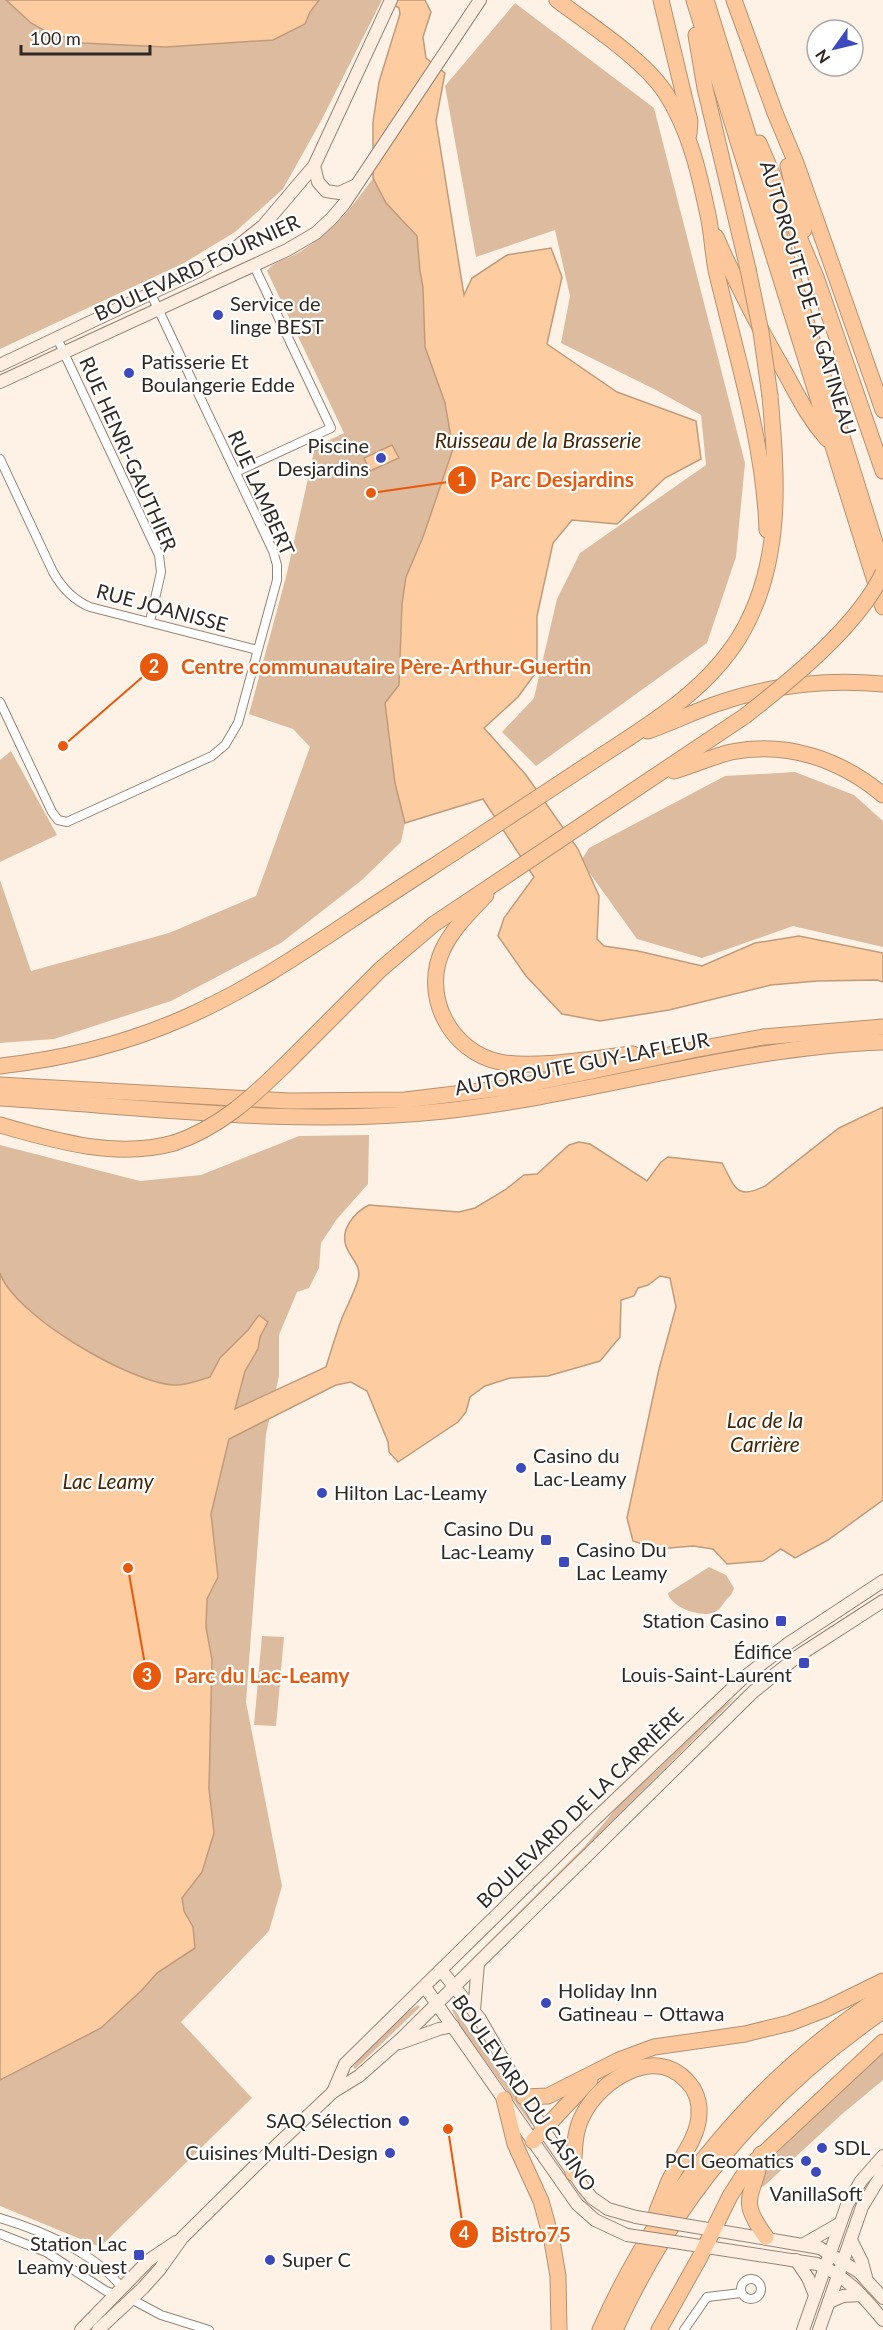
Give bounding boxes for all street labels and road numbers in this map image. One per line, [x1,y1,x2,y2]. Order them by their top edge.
street label: AUTOROUTE DE LA GATINEAU [756,158,862,438]
street label: BOULEVARD FOURNIER [90,209,303,325]
street label: RUE HENRI-GAUTHIER [75,352,183,555]
street label: RUE LAMBERT [224,426,300,559]
street label: RUE JOANISSE [94,578,231,636]
street label: AUTOROUTE GUY-LAFLEUR [452,1026,712,1099]
street label: BOULEVARD DE LA CARRIÈRE [471,1702,688,1912]
street label: BOULEVARD DU CASINO [448,1990,602,2195]

